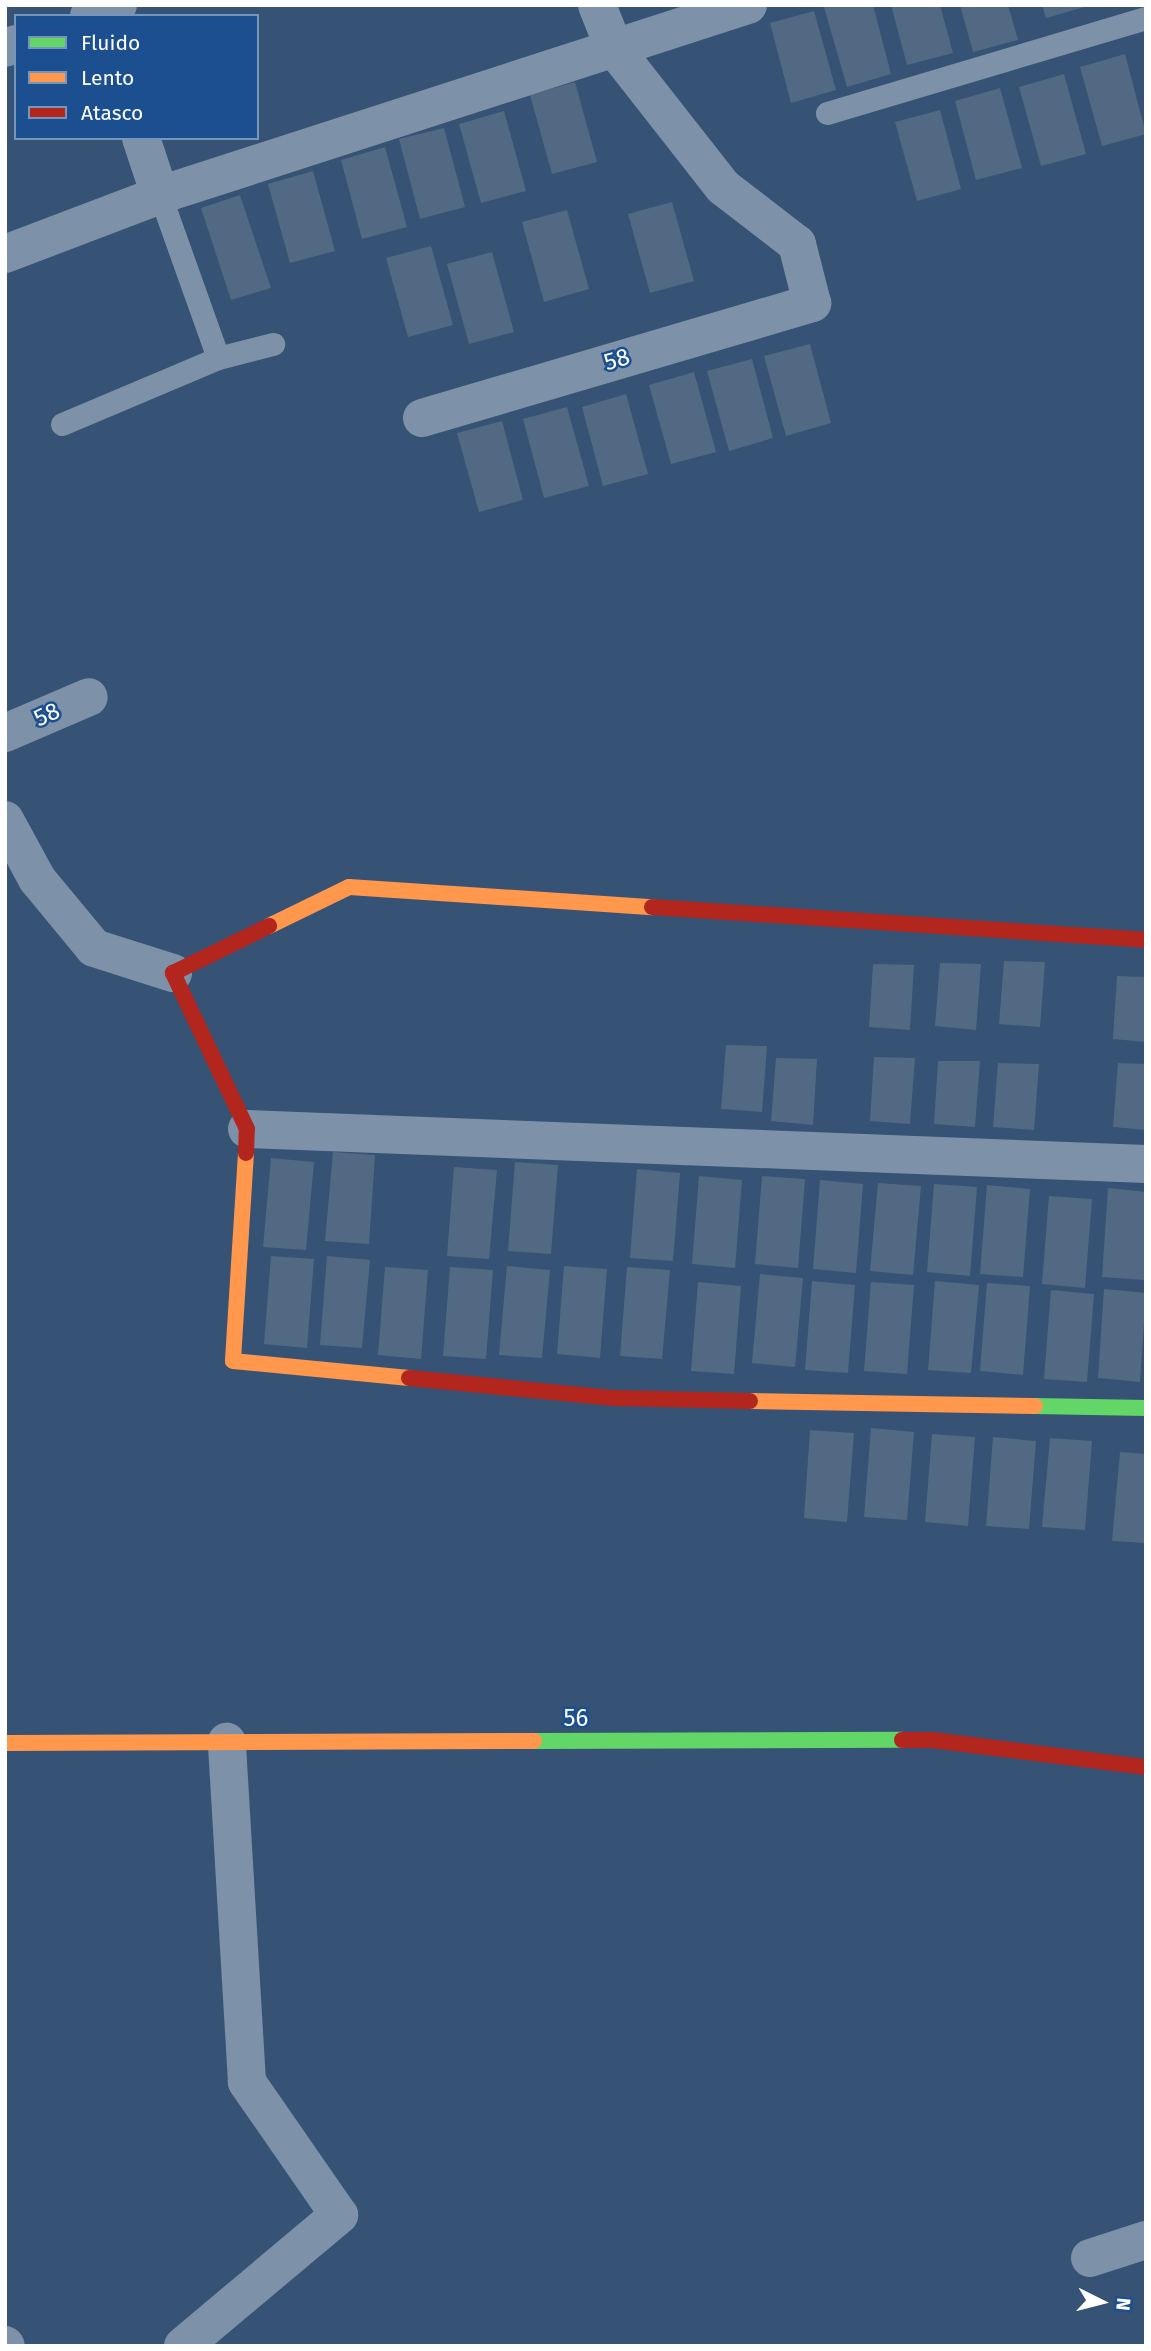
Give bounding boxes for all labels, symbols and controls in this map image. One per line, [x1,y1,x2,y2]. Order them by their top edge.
legend [14,14,259,140]
text: Fluido [81,30,140,56]
text: Lento [81,65,134,91]
text: Atasco [81,100,143,126]
street label: 58 [601,343,633,377]
street label: 58 [30,697,64,733]
street label: 56 [564,1705,588,1733]
north arrow [1067,2267,1137,2337]
text: N [1111,2297,1135,2312]

